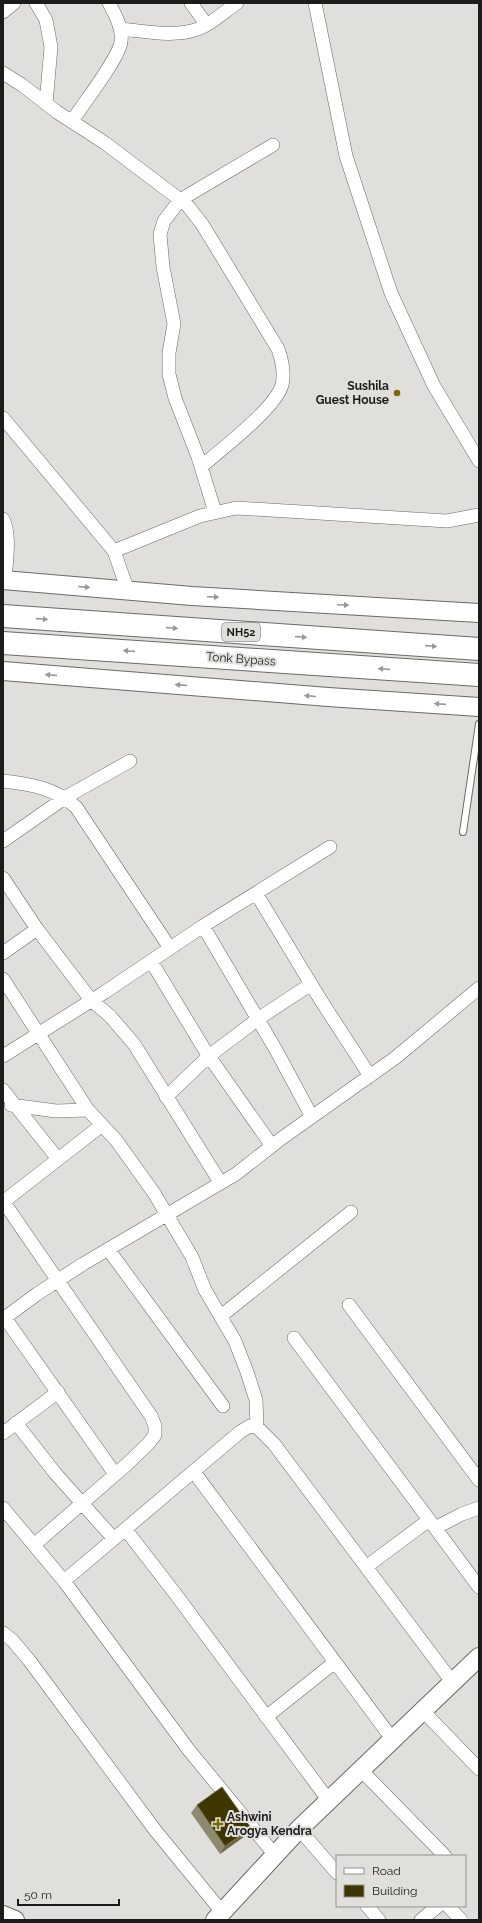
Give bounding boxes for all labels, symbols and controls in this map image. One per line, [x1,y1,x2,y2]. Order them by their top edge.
place label: Sushila Guest House [316,379,389,407]
marker: Sushila Guest House [392,388,402,398]
one-way arrow [78,584,90,590]
one-way arrow [207,594,219,601]
one-way arrow [337,601,349,608]
one-way arrow [36,615,48,622]
road number: NH52 [222,623,260,641]
one-way arrow [166,624,178,631]
one-way arrow [295,633,307,640]
one-way arrow [425,642,437,649]
one-way arrow [123,648,135,655]
street label: Tonk Bypass [206,650,276,668]
one-way arrow [378,665,390,672]
one-way arrow [45,671,57,678]
one-way arrow [175,682,187,689]
one-way arrow [304,692,316,699]
one-way arrow [434,701,446,708]
place label: Ashwini Arogya Kendra [227,1810,312,1838]
marker: Ashwini Arogya Kendra [212,1818,224,1830]
legend [336,1855,466,1907]
text: Road [372,1864,401,1878]
scale bar [18,1881,119,1907]
text: Building [372,1884,418,1898]
text: 50 m [24,1888,52,1902]

